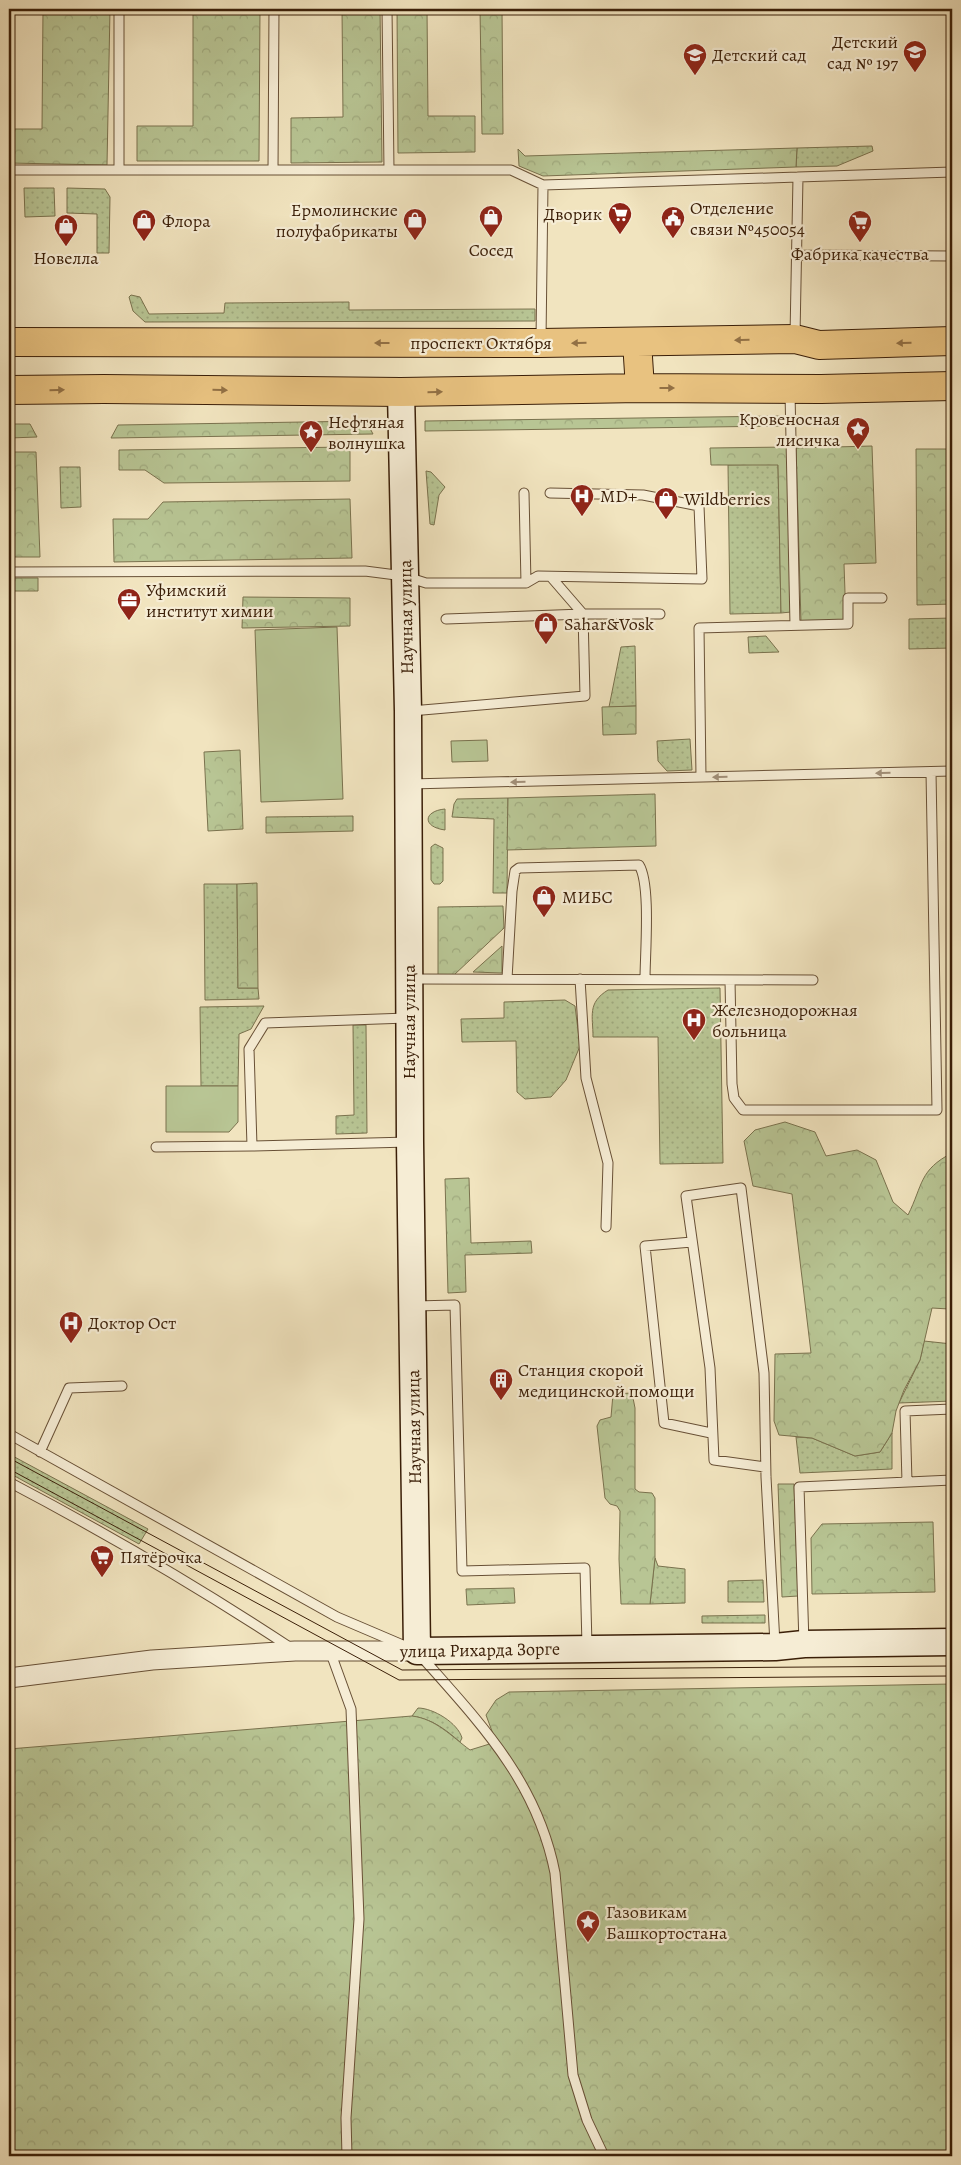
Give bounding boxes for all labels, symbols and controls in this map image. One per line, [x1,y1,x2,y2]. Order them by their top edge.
place label: Детский сад № 197 [827,30,898,75]
school or university icon: Детский сад № 197 [902,39,928,73]
school or university icon: Детский сад [682,42,708,76]
place label: Детский сад [712,43,806,67]
place label: Отделение связи №450054 [690,196,805,241]
place label: Ермолинские полуфабрикаты [276,198,398,243]
supermarket icon: Дворик [607,201,633,235]
place label: Дворик [543,202,602,226]
shop icon: Сосед [478,204,504,238]
public building icon: Отделение связи №450054 [660,205,686,239]
shop icon: Ермолинские полуфабрикаты [402,207,428,241]
shop icon: Флора [131,208,157,242]
place label: Флора [162,209,211,233]
supermarket icon: Фабрика качества [847,209,873,243]
shop icon: Новелла [53,213,79,247]
place label: Сосед [469,238,513,262]
place label: Фабрика качества [791,242,930,266]
place label: Новелла [33,246,99,270]
street label: проспект Октября [410,331,552,355]
one-way arrow [734,336,750,344]
one-way arrow [374,339,390,347]
one-way arrow [571,339,587,347]
one-way arrow [895,339,911,347]
one-way arrow [660,384,676,392]
one-way arrow [50,385,66,393]
one-way arrow [212,386,228,394]
one-way arrow [427,388,443,396]
place label: Кровеносная лисичка [739,407,841,452]
place label: Нефтяная волнушка [328,410,406,455]
place icon: Кровеносная лисичка [845,416,871,450]
place icon: Нефтяная волнушка [298,419,324,453]
hospital icon: MD+ [569,483,595,517]
place label: MD+ [600,484,637,508]
shop icon: Wildberries [653,486,679,520]
place label: Wildberries [683,487,771,511]
street label: Научная улица [393,559,419,675]
place label: Уфимский институт химии [146,578,274,623]
office icon: Уфимский институт химии [116,587,142,621]
shop icon: Sahar&Vosk [533,611,559,645]
place label: Sahar&Vosk [564,612,654,636]
one-way arrow [874,769,890,777]
one-way arrow [712,773,728,781]
one-way arrow [510,778,526,786]
shop icon: МИБС [531,884,557,918]
place label: МИБС [562,885,613,909]
street label: Научная улица [397,964,421,1079]
place label: Железнодорожная больница [712,998,858,1043]
hospital icon: Железнодорожная больница [681,1007,707,1041]
hospital icon: Доктор Ост [58,1310,84,1344]
place label: Доктор Ост [88,1311,176,1335]
place label: Станция скорой медицинской помощи [518,1358,695,1403]
building icon: Станция скорой медицинской помощи [488,1367,514,1401]
street label: Научная улица [401,1369,427,1485]
supermarket icon: Пятёрочка [89,1544,115,1578]
place label: Пятёрочка [120,1545,203,1569]
street label: улица Рихарда Зорге [399,1637,560,1663]
place label: Газовикам Башкортостана [606,1900,728,1945]
place icon: Газовикам Башкортостана [575,1909,601,1943]

